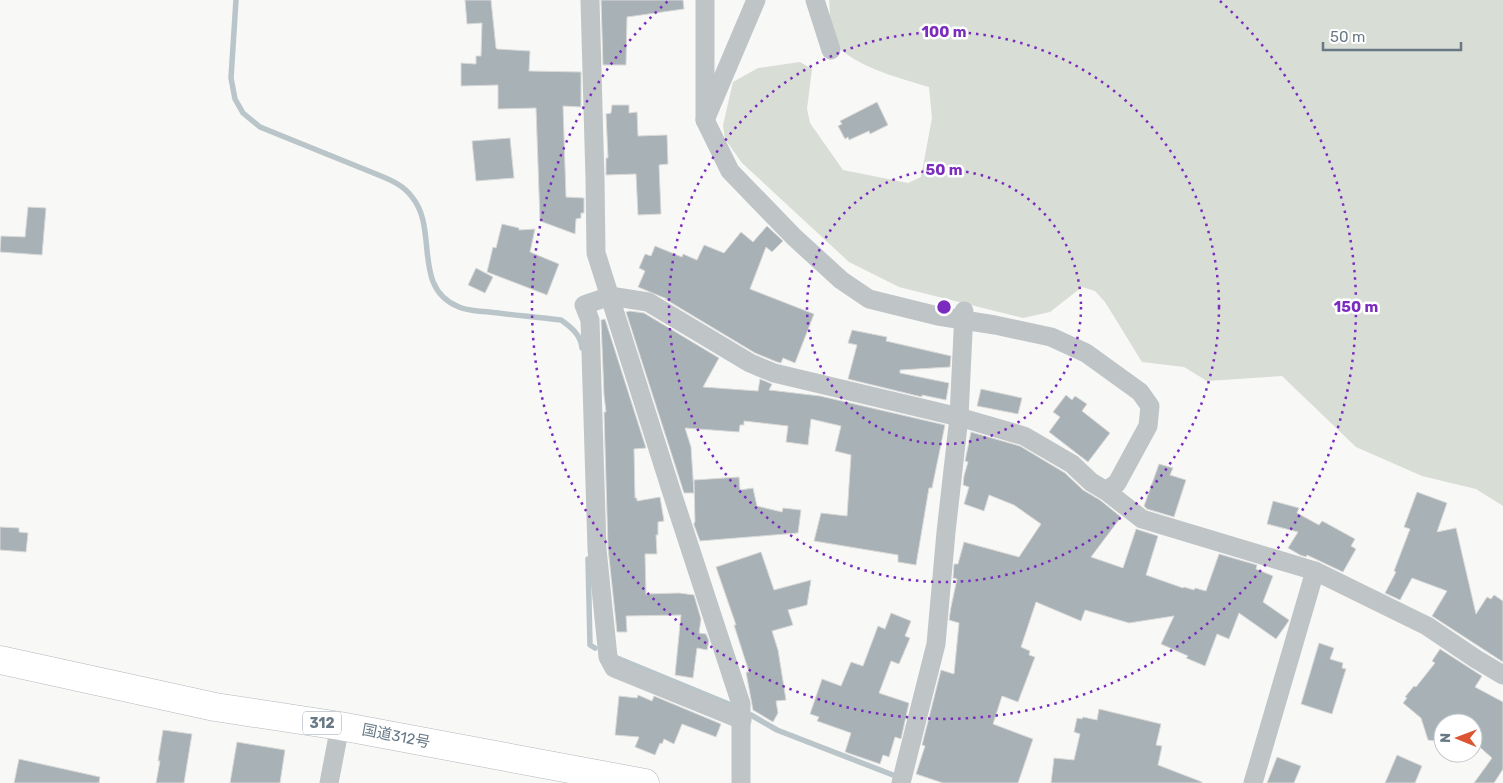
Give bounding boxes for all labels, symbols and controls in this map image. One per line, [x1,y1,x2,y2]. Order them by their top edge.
scale bar [1323,20,1460,52]
text: 100 m [922,23,966,41]
text: 50 m [1330,28,1365,46]
text: 50 m [926,161,962,179]
centre of rings [935,298,953,316]
text: 150 m [1334,298,1378,316]
road number: 312 [303,711,341,734]
north arrow [1433,713,1483,763]
street label: 国道312号 [360,721,432,751]
text: N [1437,733,1454,743]

